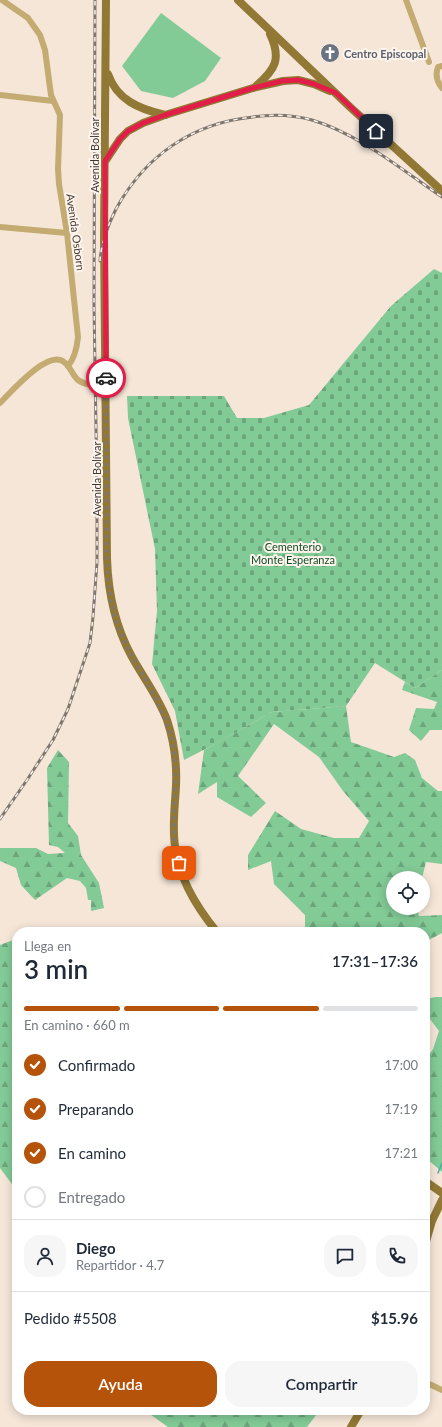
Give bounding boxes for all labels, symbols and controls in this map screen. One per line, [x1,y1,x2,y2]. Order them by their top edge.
church icon: Centro Episcopal [319,42,341,64]
place label: Centro Episcopal [344,47,427,60]
pin [359,114,393,148]
street label: Avenida Bolívar [88,117,101,193]
icon: home [365,120,387,142]
street label: Avenida Osborn [64,193,88,271]
courier [86,358,126,398]
icon: car [95,367,117,389]
street label: Avenida Bolívar [90,441,103,517]
park label: Cementerio Monte Esperanza [251,540,335,566]
pin [162,846,196,880]
icon: bag [168,852,190,874]
map controls [386,871,430,915]
button: locate [386,871,430,915]
text: Llega en [24,938,71,954]
text: 17:31–17:36 [332,952,418,970]
text: 3 min [24,953,88,985]
text: En camino · 660 m [24,1017,130,1033]
icon: check [24,1054,46,1076]
text: Confirmado [58,1056,135,1074]
text: 17:00 [385,1057,418,1073]
icon: check [24,1098,46,1120]
text: Preparando [58,1100,134,1118]
text: 17:19 [385,1101,418,1117]
icon: check [24,1142,46,1164]
text: En camino [58,1144,126,1162]
text: 17:21 [385,1145,418,1161]
text: Entregado [58,1188,125,1206]
button: person [24,1235,66,1277]
button: chat [324,1235,366,1277]
button: phone [376,1235,418,1277]
text: Diego [76,1239,116,1257]
text: Repartidor · 4.7 [76,1257,164,1273]
text: Pedido #5508 [24,1309,117,1327]
text: $15.96 [371,1309,418,1327]
button: Ayuda [24,1361,217,1407]
button: Compartir [225,1361,418,1407]

